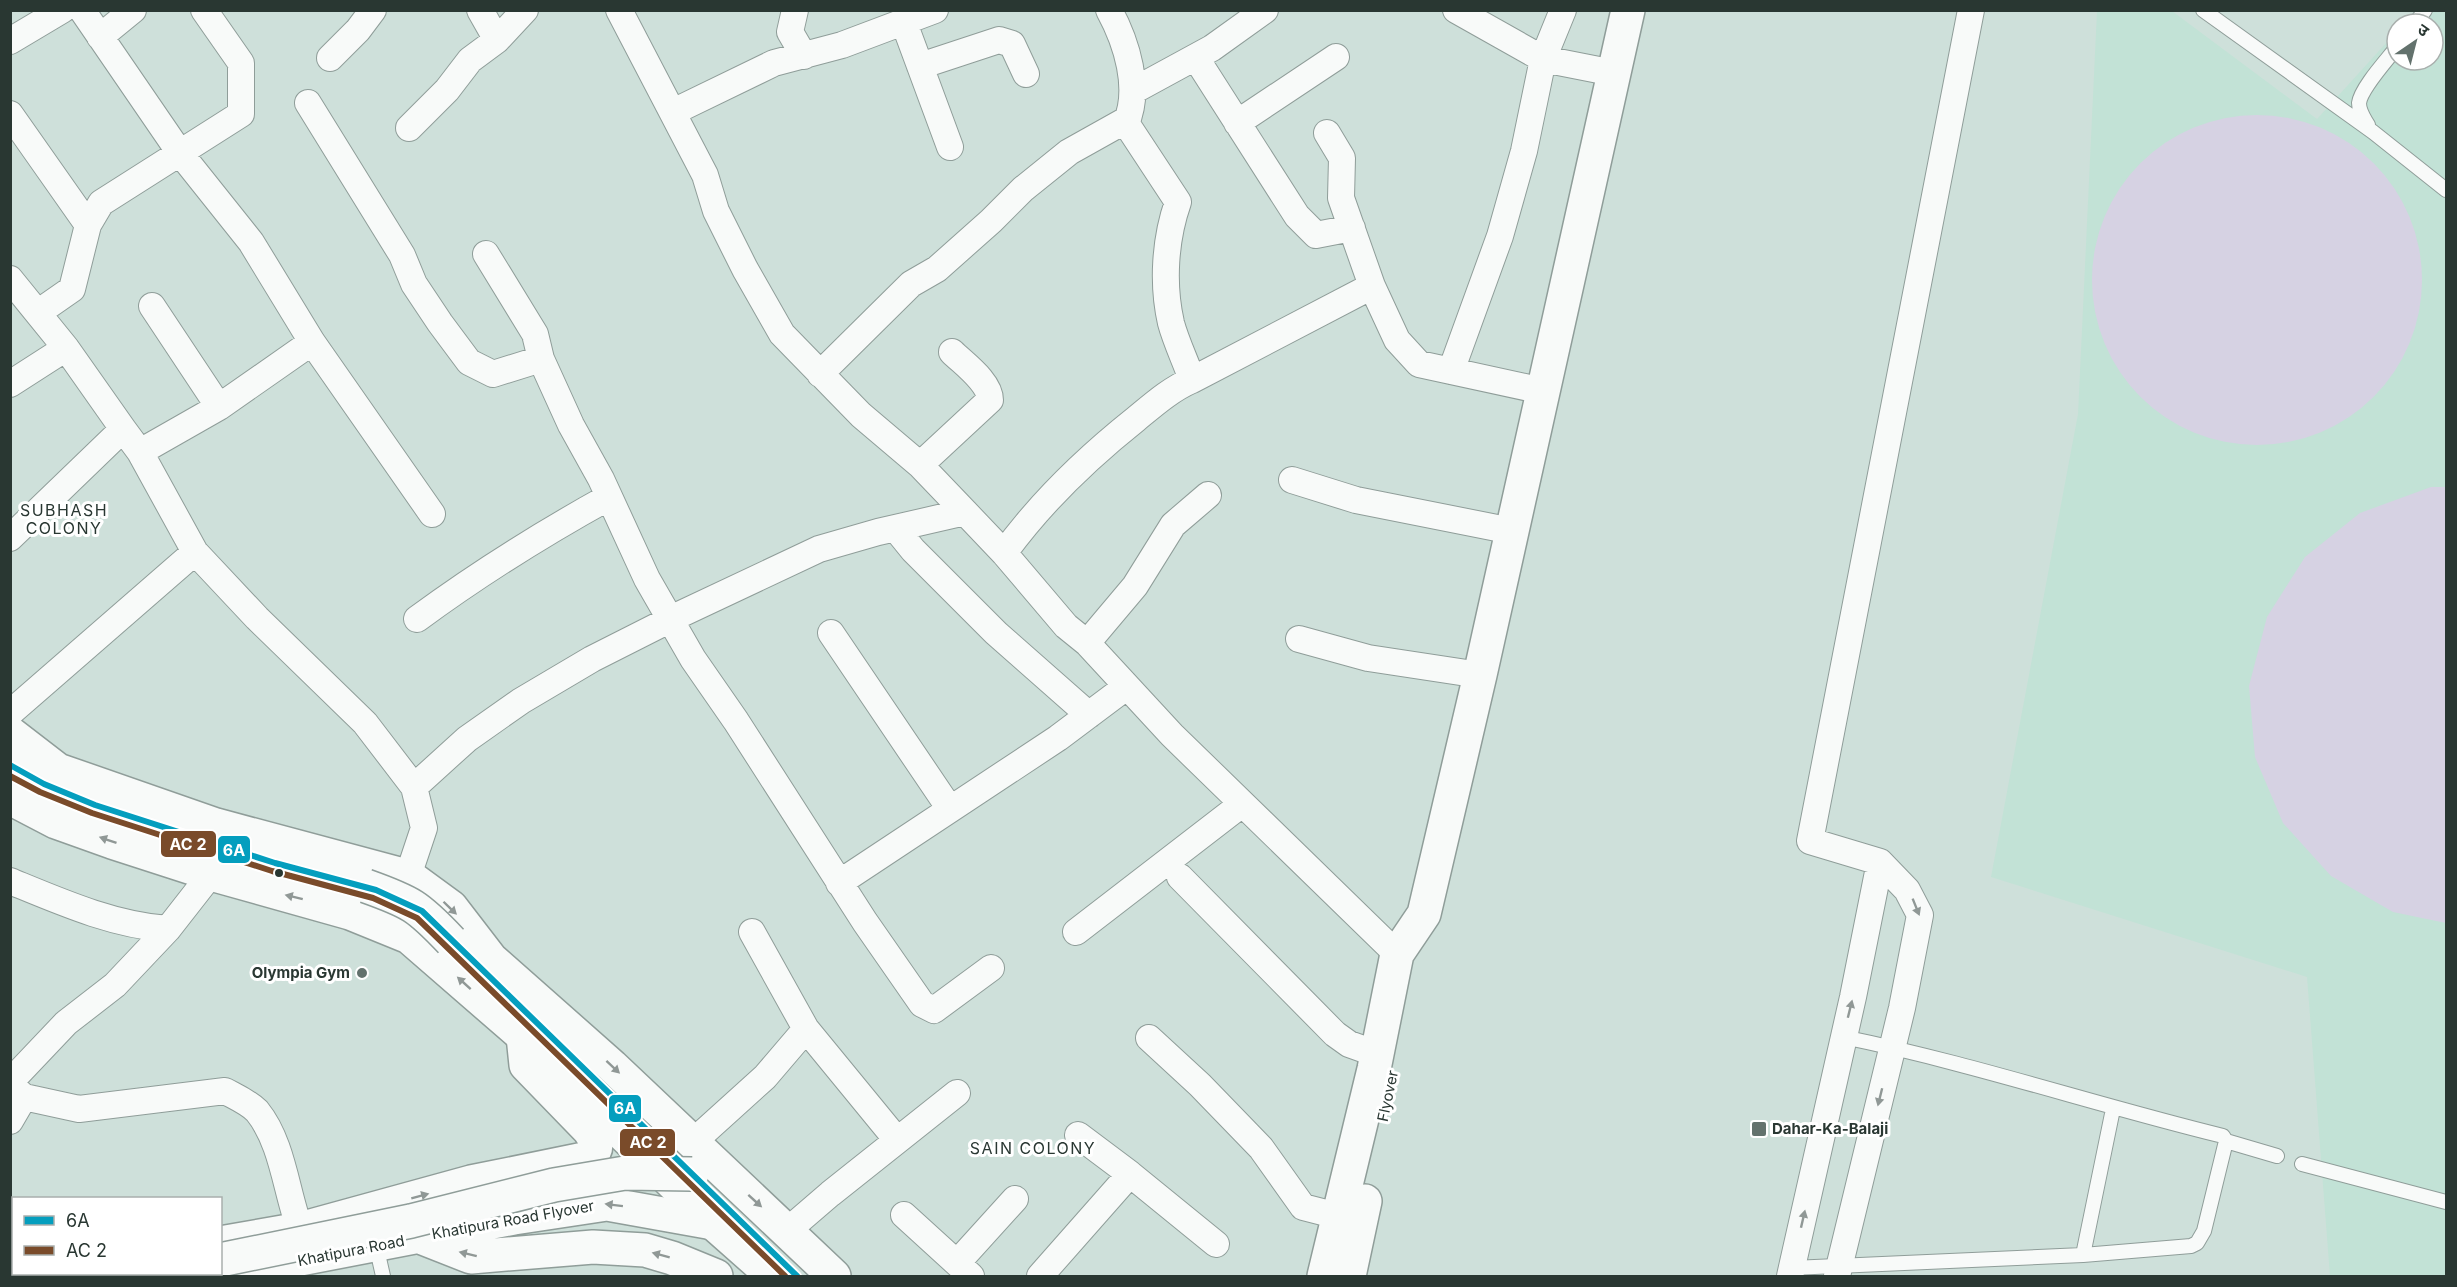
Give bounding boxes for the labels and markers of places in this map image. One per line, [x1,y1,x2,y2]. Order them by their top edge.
unlabelled marker [273,867,285,879]
place label: Olympia Gym [252,963,350,982]
marker: Olympia Gym [355,966,369,980]
place label: Dahar-Ka-Balaji [1772,1119,1888,1138]
marker: Dahar-Ka-Balaji [1750,1120,1768,1138]

